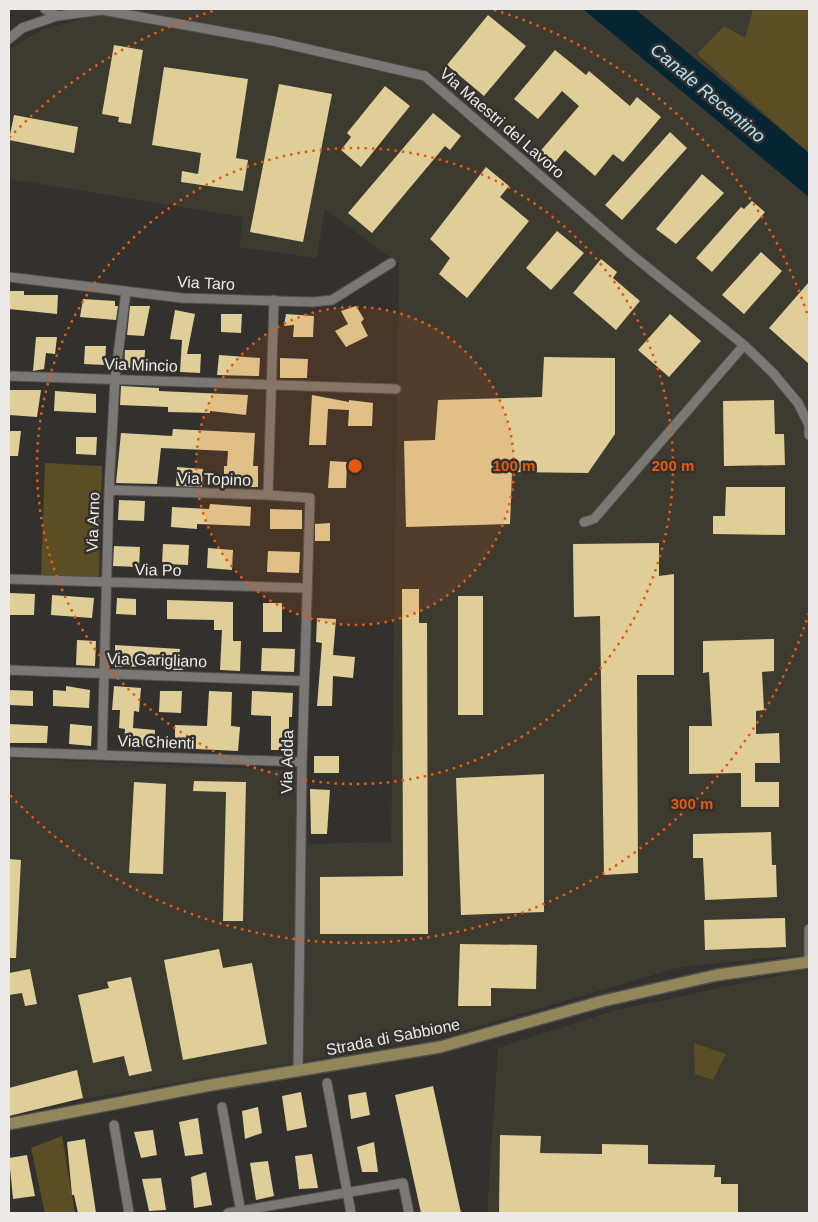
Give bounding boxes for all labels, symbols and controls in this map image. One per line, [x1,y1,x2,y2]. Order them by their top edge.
water label: Canale Recentino [647,39,769,147]
street label: Via Maestri del Lavoro [436,64,568,182]
street label: Via Taro [177,273,236,293]
street label: Via Mincio [104,355,178,375]
centre of rings [346,457,364,475]
text: 100 m [493,457,535,474]
text: 200 m [652,457,694,474]
street label: Via Topino [177,469,251,489]
street label: Via Arno [83,492,103,552]
street label: Via Po [134,561,182,579]
street label: Via Garigliano [107,650,207,670]
street label: Via Adda [278,730,296,794]
street label: Via Chienti [117,732,195,752]
text: 300 m [671,795,713,812]
street label: Strada di Sabbione [325,1016,462,1058]

